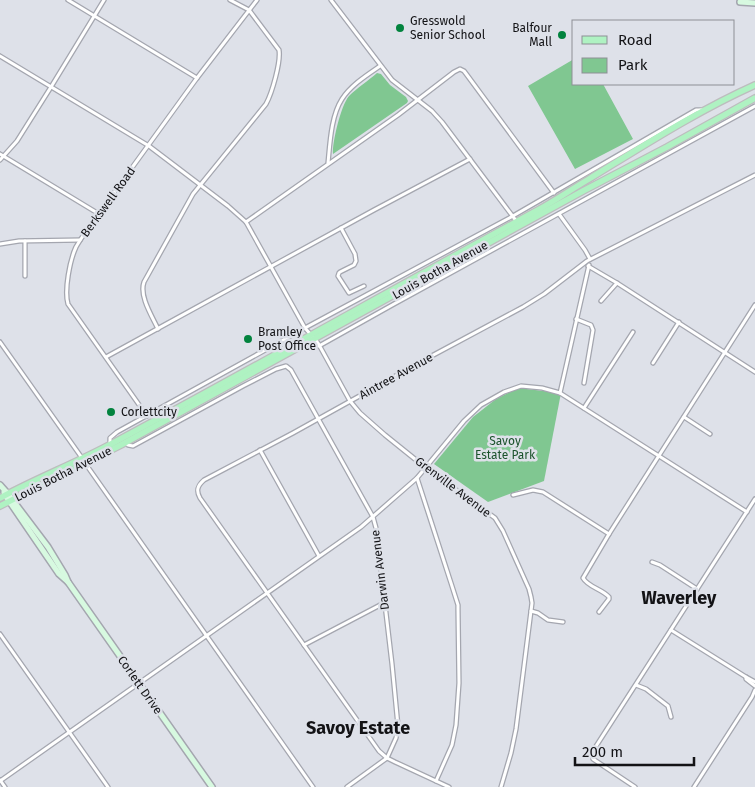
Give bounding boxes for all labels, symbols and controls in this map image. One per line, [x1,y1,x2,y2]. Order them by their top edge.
place label: Gresswold Senior School [410,14,486,42]
legend [572,20,735,85]
place label: Balfour Mall [512,21,552,49]
marker: Gresswold Senior School [394,22,406,34]
marker: Balfour Mall [556,29,568,41]
text: Road [618,31,653,49]
text: Park [618,56,648,74]
street label: Berkswell Road [78,164,138,240]
street label: Louis Botha Avenue [390,238,490,302]
place label: Bramley Post Office [258,325,316,353]
marker: Bramley Post Office [242,333,254,345]
street label: Aintree Avenue [357,350,435,402]
place label: Corlettcity [121,405,177,419]
marker: Corlettcity [105,406,117,418]
park label: Savoy Estate Park [475,434,536,462]
street label: Louis Botha Avenue [12,443,114,505]
street label: Grenville Avenue [412,454,494,520]
street label: Darwin Avenue [368,529,392,611]
district label: Waverley [642,587,717,609]
street label: Corlett Drive [115,653,165,717]
district label: Savoy Estate [306,717,410,739]
scale bar [575,734,694,766]
text: 200 m [582,743,623,761]

